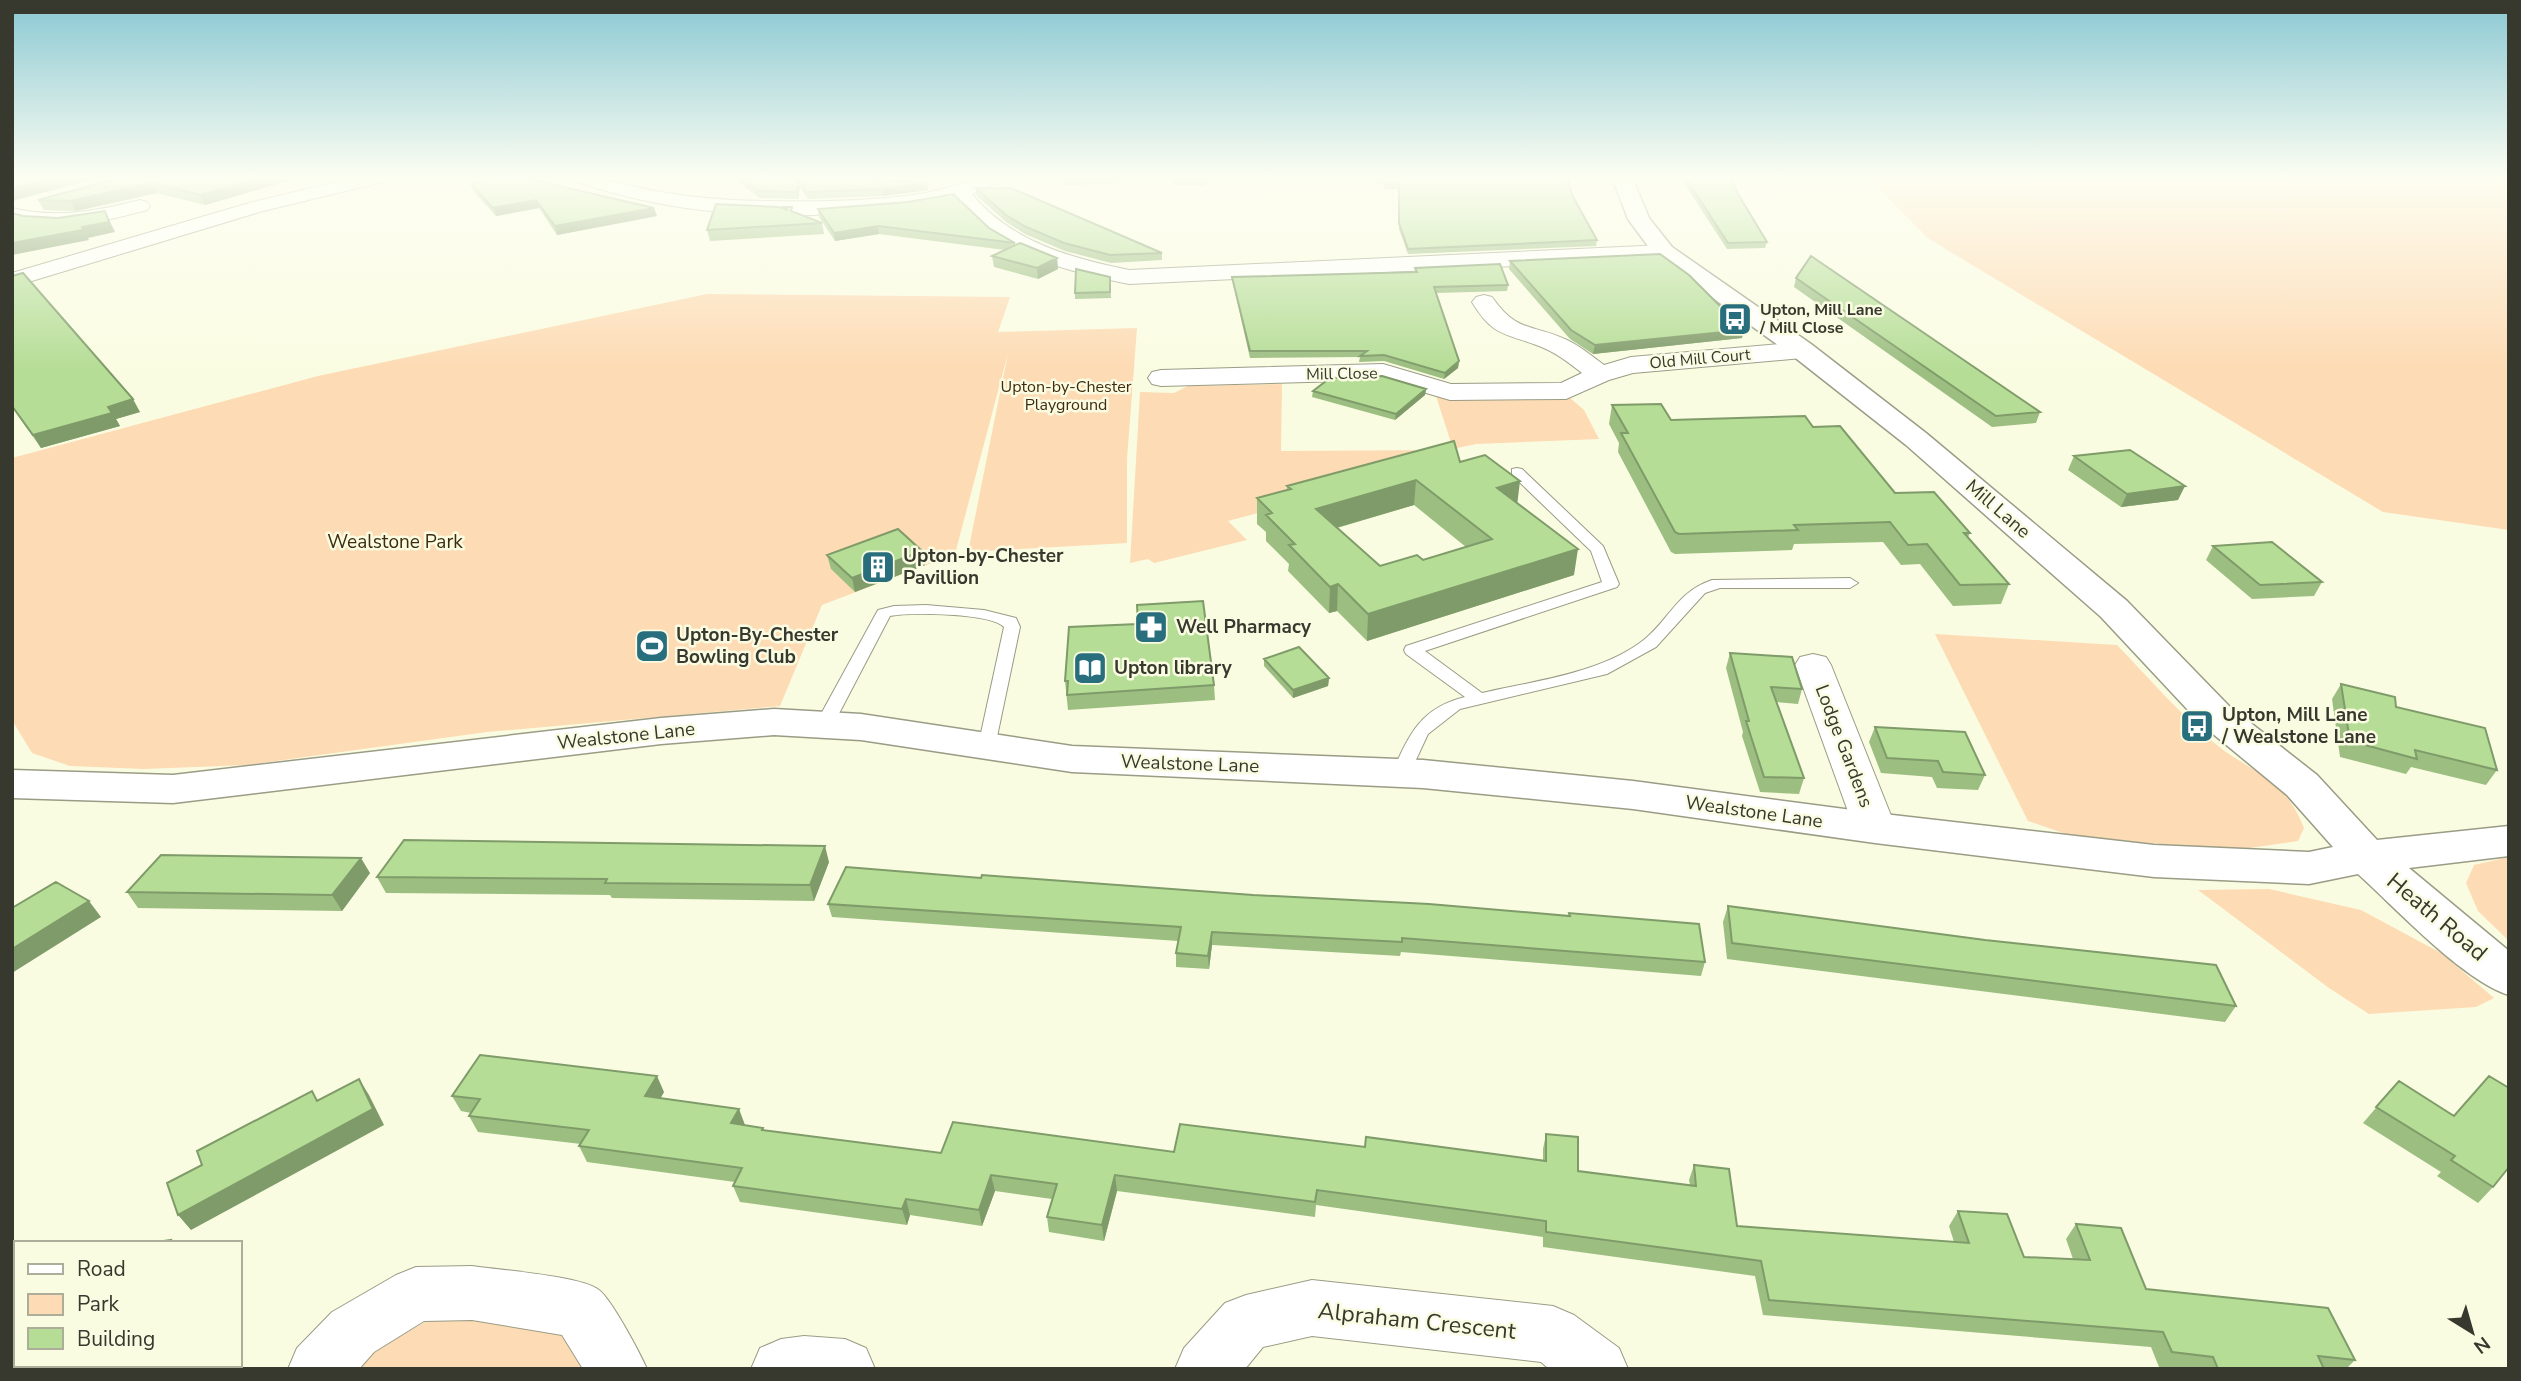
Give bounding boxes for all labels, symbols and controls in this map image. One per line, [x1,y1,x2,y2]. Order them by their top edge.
place label: Upton, Mill Lane / Mill Close [1759,299,1883,339]
bus stop icon: Upton, Mill Lane / Mill Close [1716,300,1754,338]
street label: Old Mill Court [1649,344,1752,374]
street label: Mill Close [1306,362,1378,386]
park label: Upton-by-Chester Playground [1001,376,1132,416]
street label: Mill Lane [1960,474,2036,544]
park label: Wealstone Park [327,529,463,555]
place label: Upton-by-Chester Pavillion [903,543,1064,591]
building icon: Upton-by-Chester Pavillion [859,548,897,586]
pharmacy icon: Well Pharmacy [1132,608,1170,646]
place label: Well Pharmacy [1176,614,1312,640]
place label: Upton-By-Chester Bowling Club [676,622,839,670]
sports icon: Upton-By-Chester Bowling Club [633,627,671,665]
library icon: Upton library [1071,649,1109,687]
place label: Upton library [1114,655,1233,681]
street label: Lodge Gardens [1809,681,1879,811]
place label: Upton, Mill Lane / Wealstone Lane [2221,702,2376,750]
bus stop icon: Upton, Mill Lane / Wealstone Lane [2178,707,2216,745]
street label: Wealstone Lane [556,716,696,756]
street label: Wealstone Lane [1120,749,1260,779]
street label: Wealstone Lane [1683,789,1825,835]
street label: Heath Road [2380,866,2494,968]
legend [14,1241,242,1367]
text: Road [77,1255,126,1283]
text: Park [77,1290,119,1318]
street label: Alpraham Crescent [1317,1295,1518,1347]
north arrow [2437,1297,2507,1367]
text: Building [77,1325,155,1353]
text: N [2468,1330,2495,1359]

